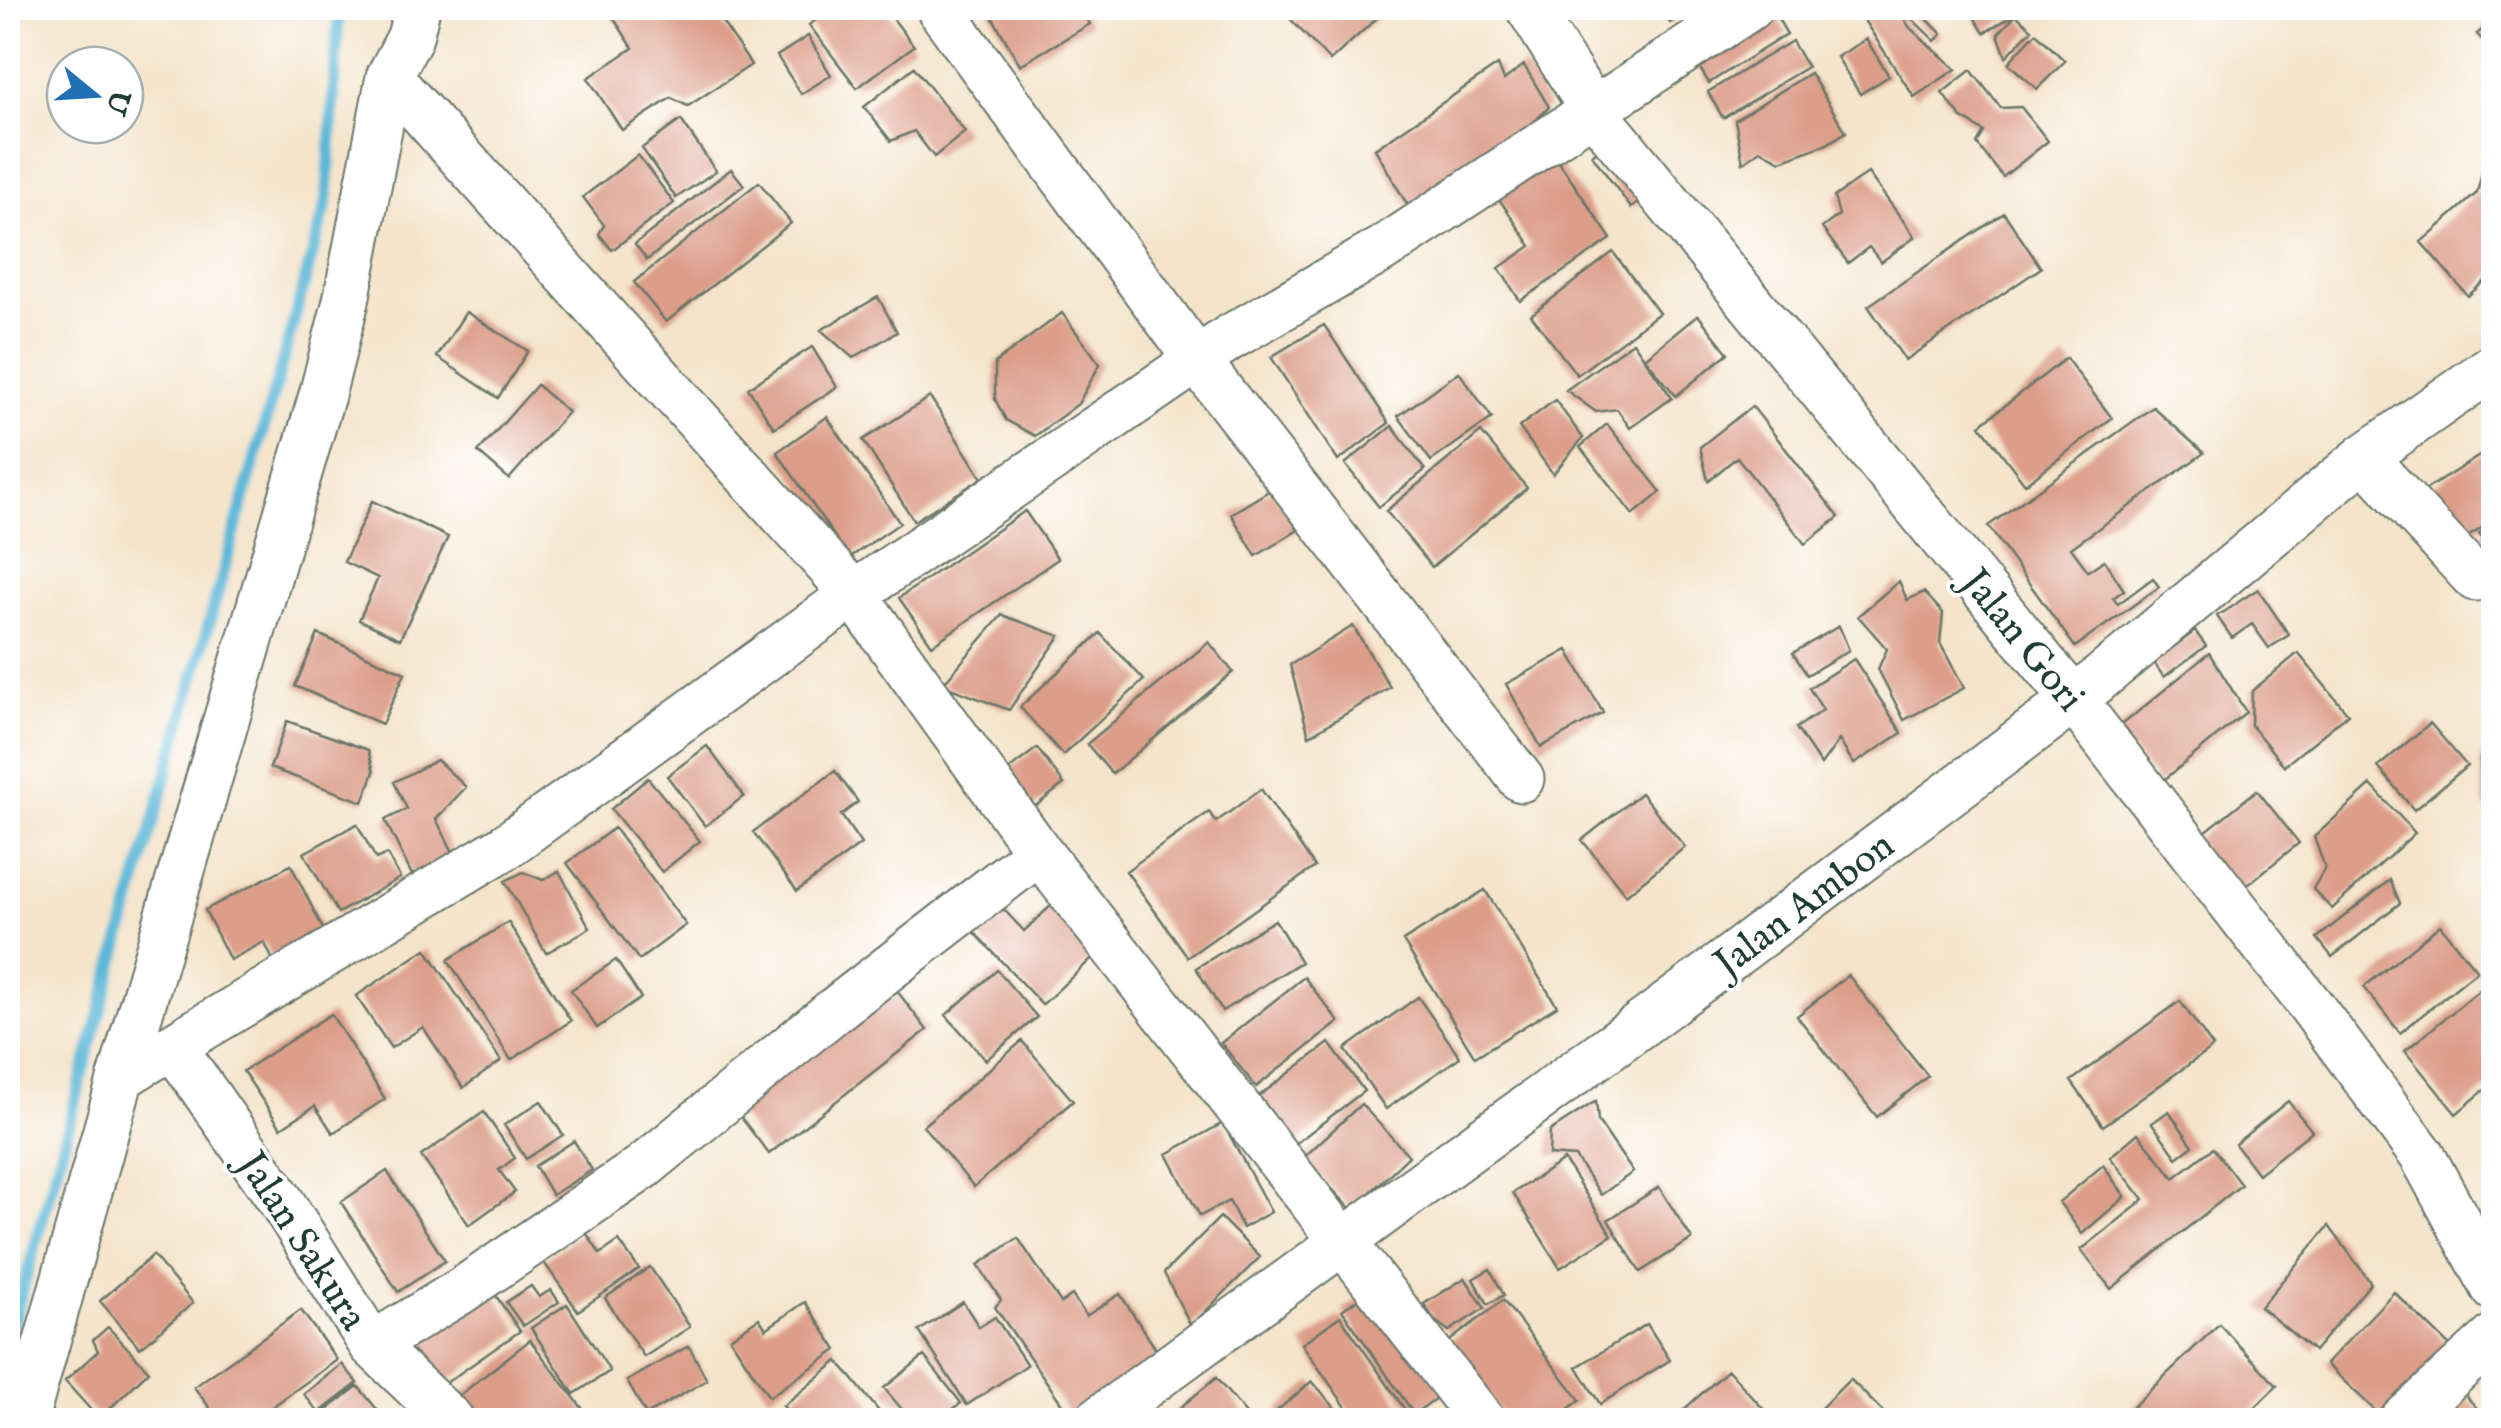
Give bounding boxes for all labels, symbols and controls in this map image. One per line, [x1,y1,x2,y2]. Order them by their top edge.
north arrow [45,45,145,145]
text: U [96,85,137,120]
street label: Jalan Gori [1946,556,2094,723]
street label: Jalan Ambon [1702,821,1905,993]
street label: Jalan Sakura [222,1140,378,1341]

